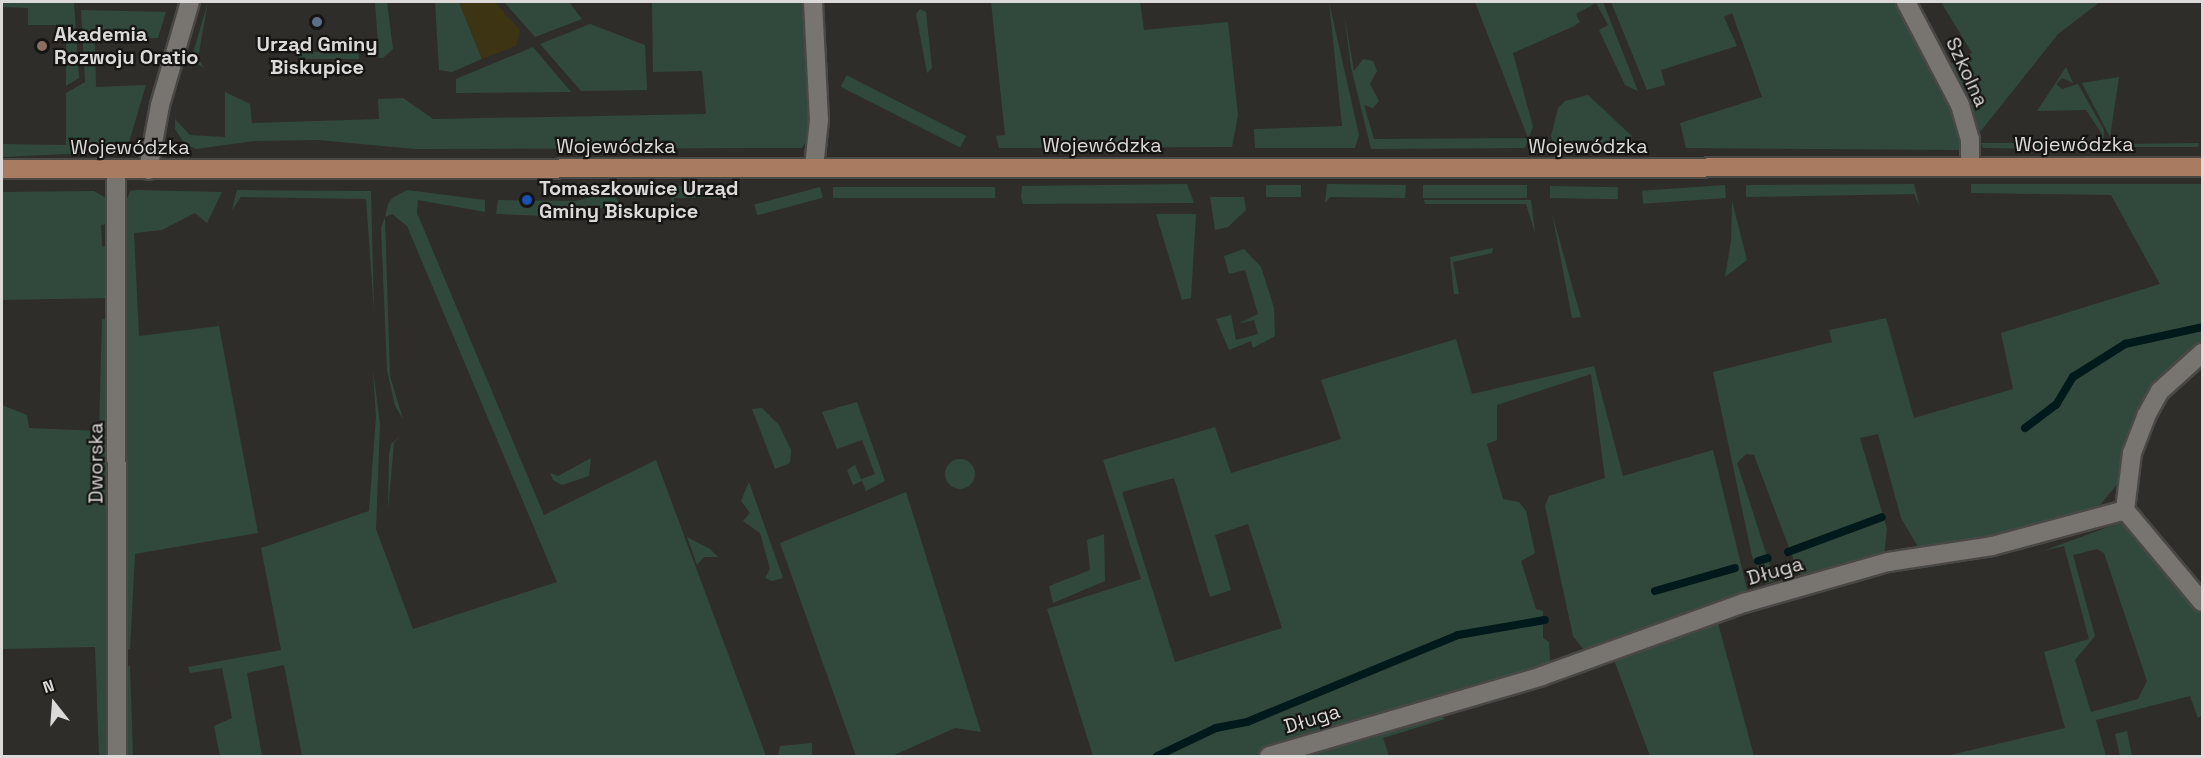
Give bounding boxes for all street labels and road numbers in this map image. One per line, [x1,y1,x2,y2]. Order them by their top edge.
street label: Szkolna [1941,33,1993,111]
street label: Wojewódzka [2014,132,2134,156]
street label: Wojewódzka [1042,133,1162,157]
street label: Wojewódzka [556,134,676,158]
street label: Wojewódzka [1528,134,1648,158]
street label: Wojewódzka [70,135,190,159]
street label: Dworska [84,422,108,504]
street label: Długa [1744,552,1806,590]
street label: Długa [1281,699,1343,739]

